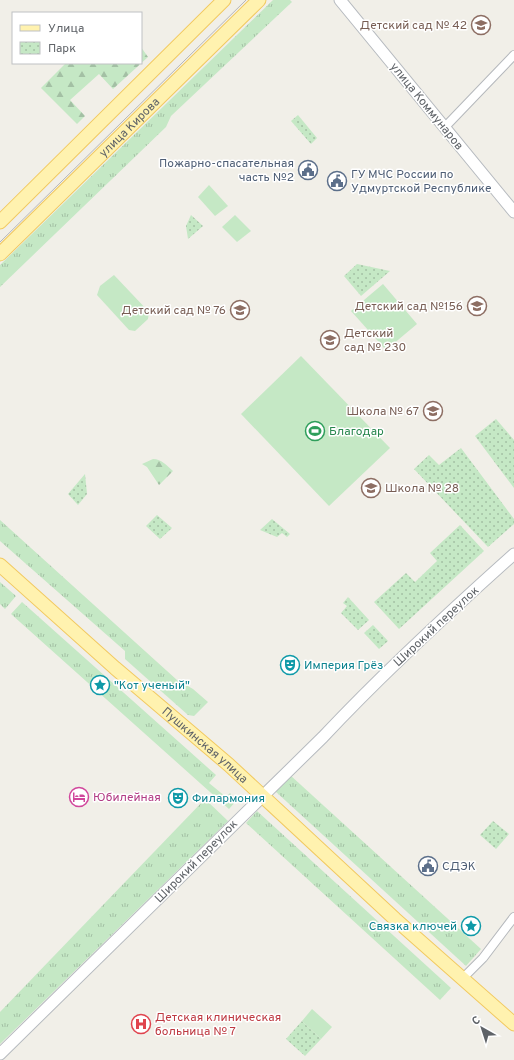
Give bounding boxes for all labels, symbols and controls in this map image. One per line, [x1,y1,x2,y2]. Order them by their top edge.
legend [12,12,142,64]
school or university icon: Детский сад № 42 [470,14,492,36]
place label: Детский сад № 42 [360,18,467,34]
text: Улица [48,21,84,37]
text: Парк [48,41,76,57]
street label: улица Коммунаров [386,59,467,154]
street label: улица Кирова [96,95,164,161]
place label: Пожарно-спасательная часть №2 [159,156,294,186]
public building icon: Пожарно-спасательная часть №2 [297,159,319,181]
place label: ГУ МЧС России по Удмуртской Республике [351,167,491,197]
public building icon: ГУ МЧС России по Удмуртской Республике [326,170,348,192]
school or university icon: Детский сад №156 [466,295,488,317]
school or university icon: Детский сад № 76 [229,299,251,321]
place label: Детский сад №156 [354,299,463,315]
place label: Детский сад № 76 [121,303,226,319]
place label: Детский сад № 230 [344,326,406,356]
school or university icon: Детский сад № 230 [319,329,341,351]
school or university icon: Школа № 67 [422,400,444,422]
place label: Школа № 67 [346,404,419,420]
sports icon: Благодар [304,420,326,442]
place label: Благодар [329,424,384,440]
school or university icon: Школа № 28 [360,477,382,499]
place label: Школа № 28 [385,481,459,497]
street label: Широкий переулок [391,583,483,671]
theatre icon: Империя Грёз [279,654,301,676]
place label: Империя Грёз [304,658,383,674]
place icon: "Кот ученый" [89,674,111,696]
place label: "Кот ученый" [114,678,190,694]
street label: Пушкинская улица [158,704,251,788]
hotel icon: Юбилейная [68,786,90,808]
theatre icon: Филармония [167,787,189,809]
place label: Юбилейная [93,790,161,806]
place label: Филармония [192,791,265,807]
street label: Широкий переулок [152,817,242,907]
public building icon: СДЭК [417,855,439,877]
place label: СДЭК [442,859,476,875]
place icon: Связка ключей [460,915,482,937]
place label: Связка ключей [369,919,457,935]
north arrow [462,1008,502,1048]
place label: Детская клиническая больница № 7 [155,1010,281,1040]
hospital icon: Детская клиническая больница № 7 [130,1013,152,1035]
text: С [469,1013,483,1029]

